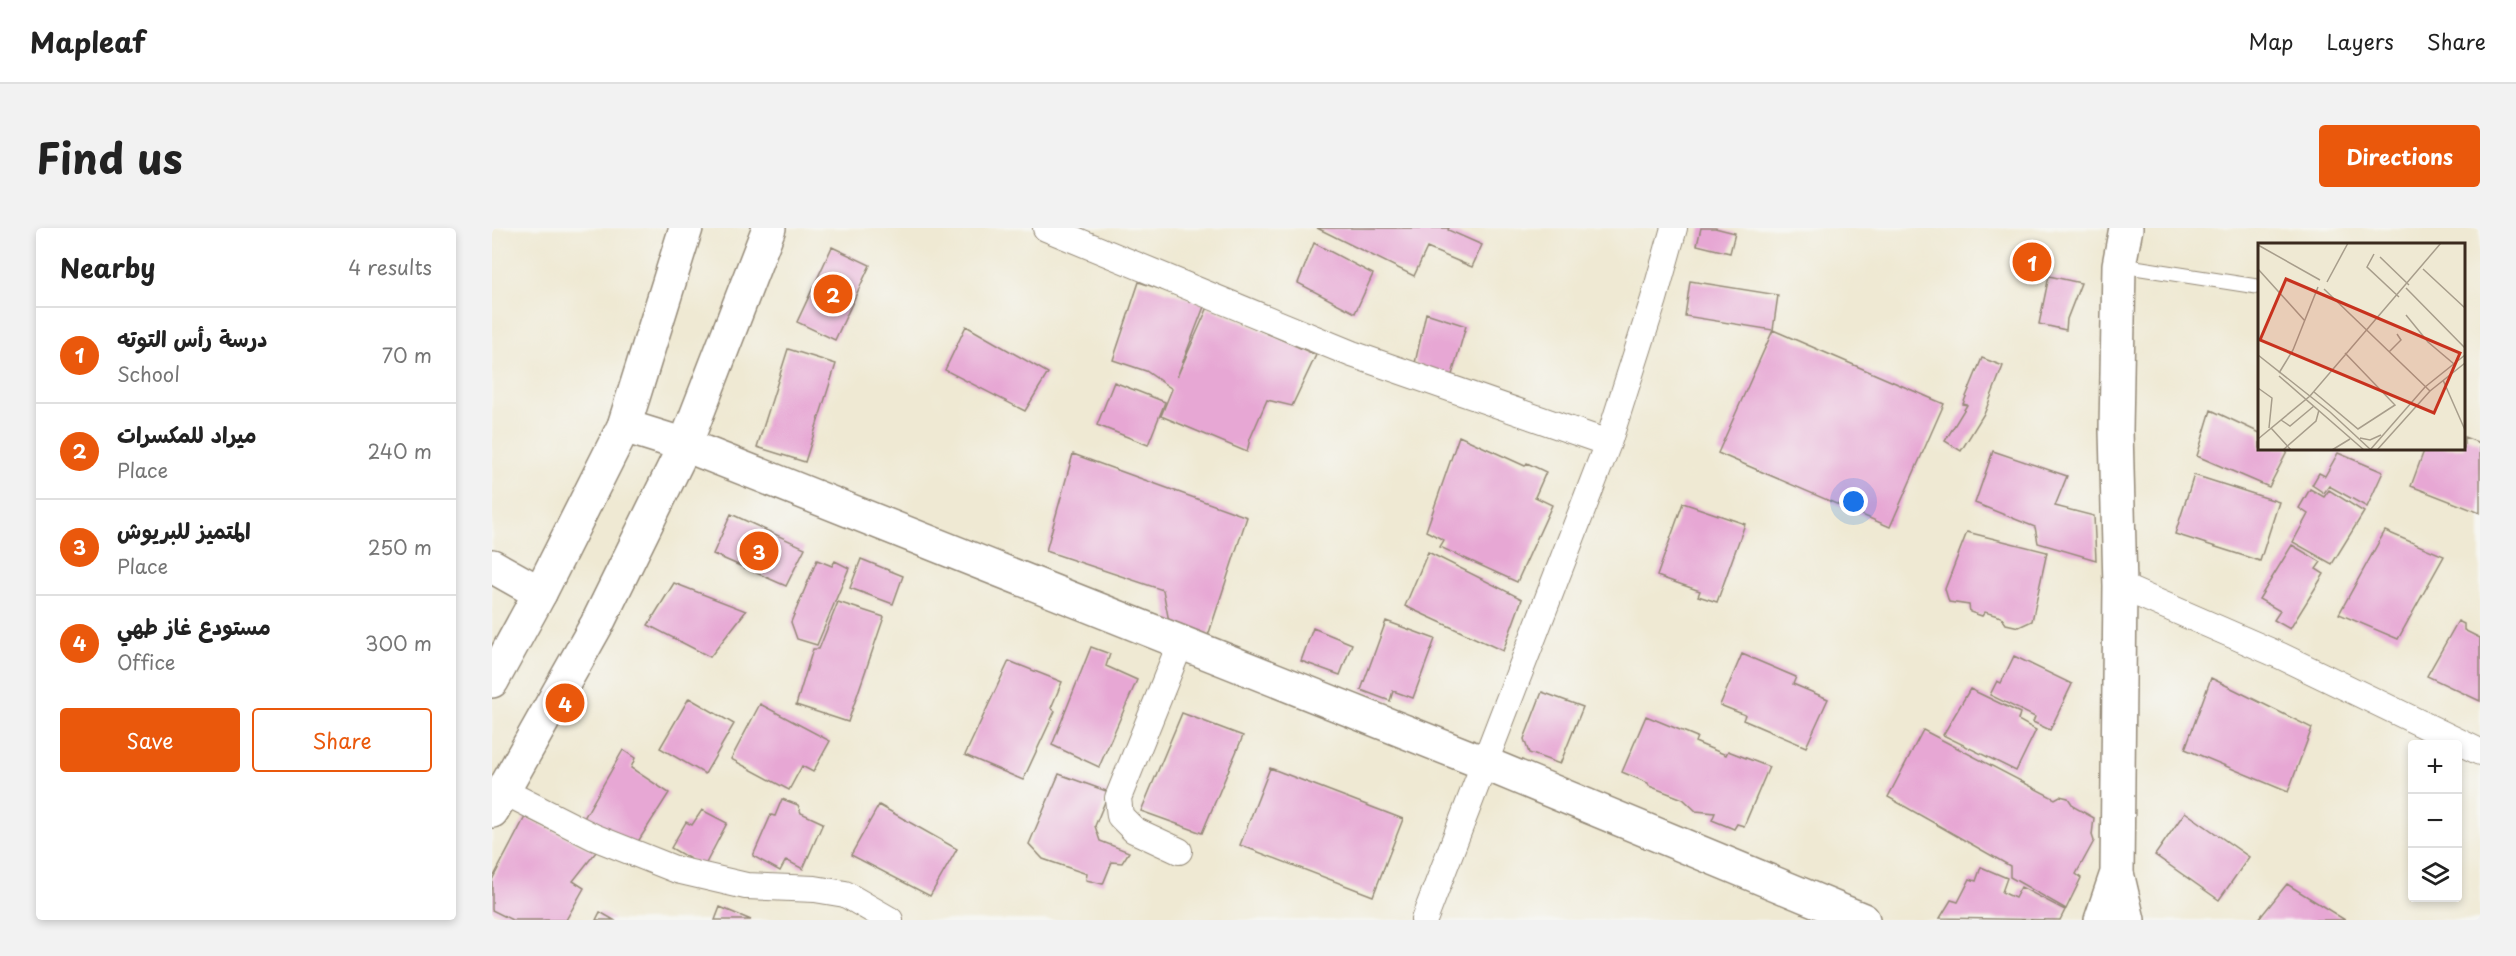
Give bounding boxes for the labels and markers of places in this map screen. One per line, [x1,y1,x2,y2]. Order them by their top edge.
pin: 1 [2012,240,2052,285]
pin: 2 [814,272,852,316]
pin: 3 [740,528,778,574]
pin: 4 [546,680,584,726]

